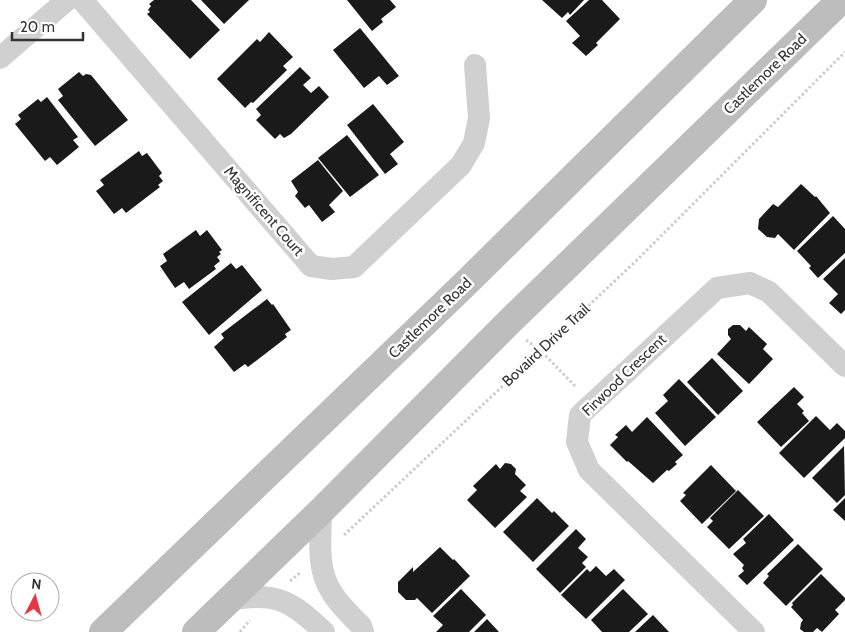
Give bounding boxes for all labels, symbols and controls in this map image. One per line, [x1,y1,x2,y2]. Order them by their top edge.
scale bar [12,10,84,42]
text: 20 m [20,18,55,36]
street label: Castlemore Road [720,30,810,118]
street label: Magnificent Court [220,163,308,259]
street label: Castlemore Road [385,274,475,362]
street label: Bovaird Drive Trail [498,299,594,390]
street label: Firwood Crescent [578,330,670,420]
north arrow [10,572,60,622]
text: N [30,575,42,594]

